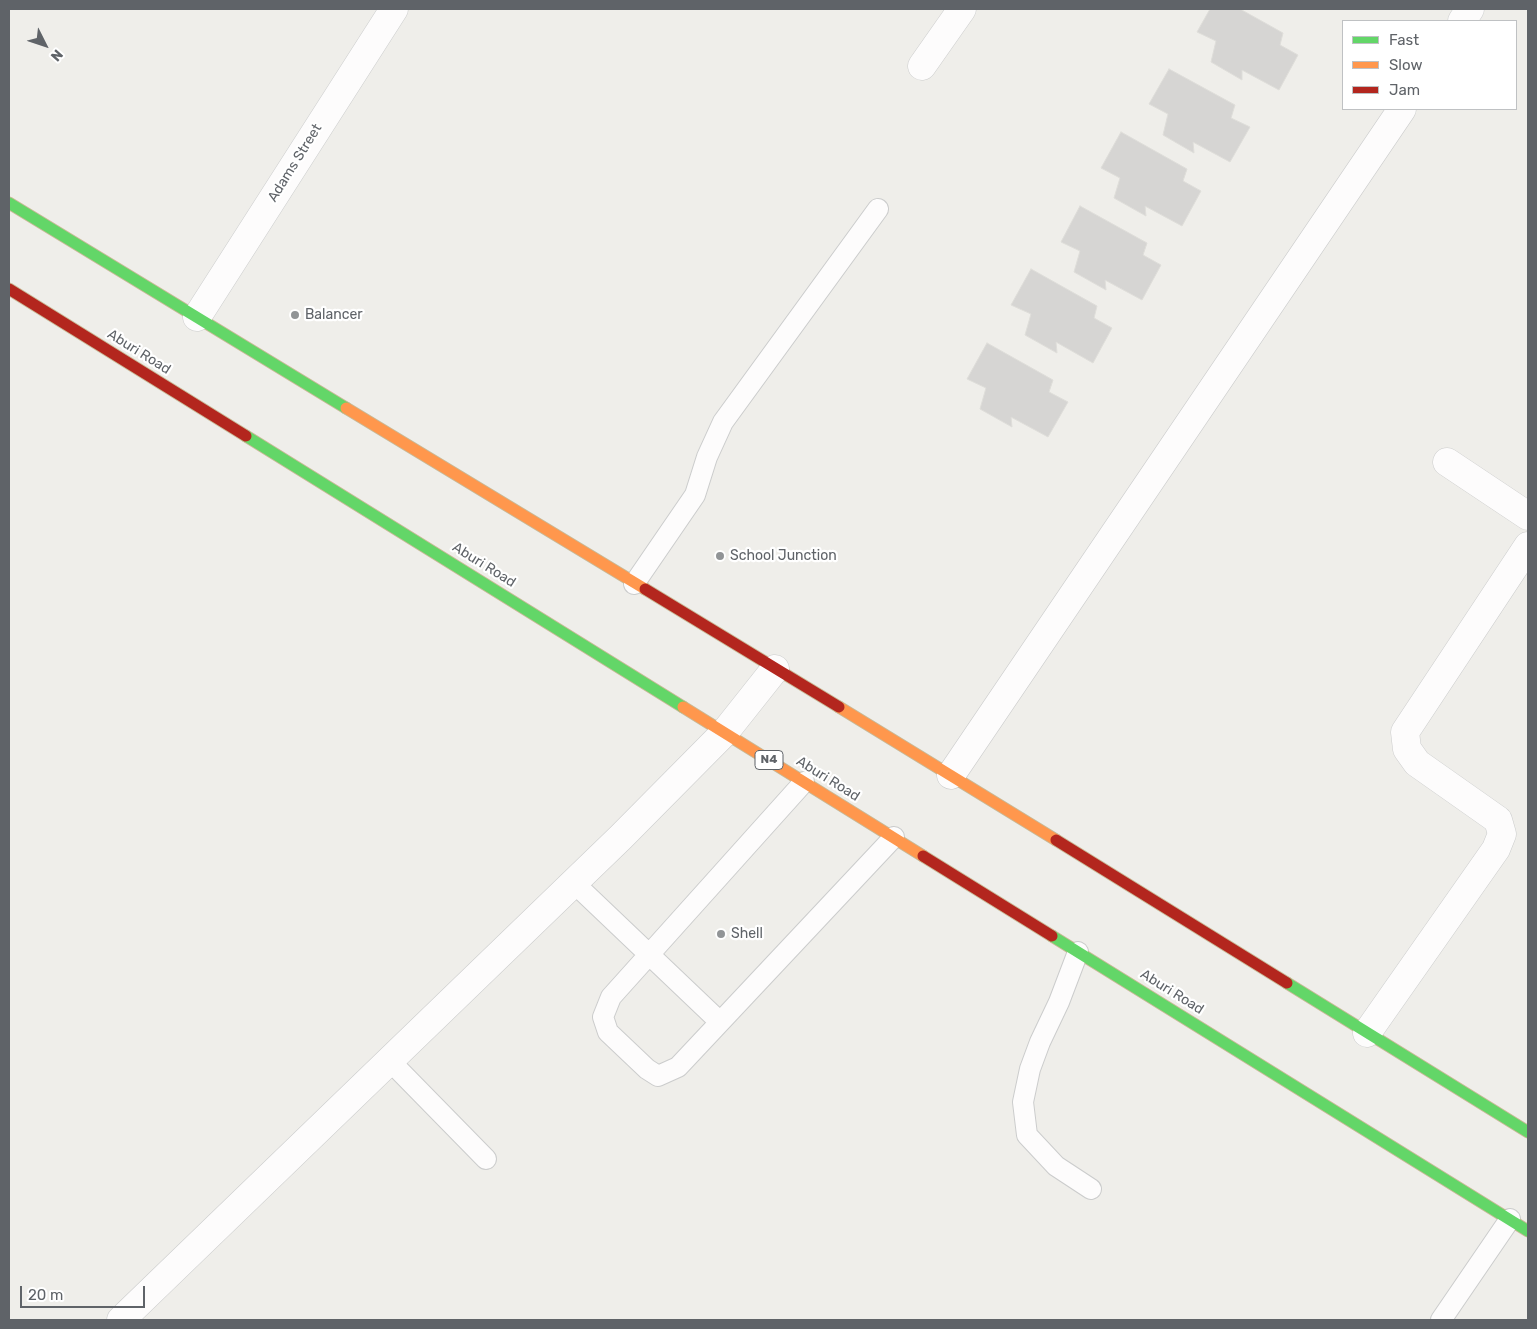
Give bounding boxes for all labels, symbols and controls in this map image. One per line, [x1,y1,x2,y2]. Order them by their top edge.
north arrow [20,20,70,70]
legend [1342,20,1517,110]
text: Fast [1389,31,1419,49]
text: N [47,46,66,65]
text: Slow [1389,56,1422,74]
text: Jam [1389,81,1420,99]
street label: Adams Street [264,121,326,205]
place label: Balancer [305,307,363,323]
marker: Balancer [289,309,301,321]
street label: Aburi Road [104,326,174,378]
street label: Aburi Road [449,539,519,591]
place label: School Junction [730,548,837,564]
marker: School Junction [714,550,726,562]
road number: N4 [755,750,783,770]
street label: Aburi Road [793,753,863,805]
place label: Shell [731,926,763,942]
marker: Shell [715,928,727,940]
street label: Aburi Road [1137,966,1207,1018]
scale bar [22,1276,148,1308]
text: 20 m [28,1286,63,1304]

